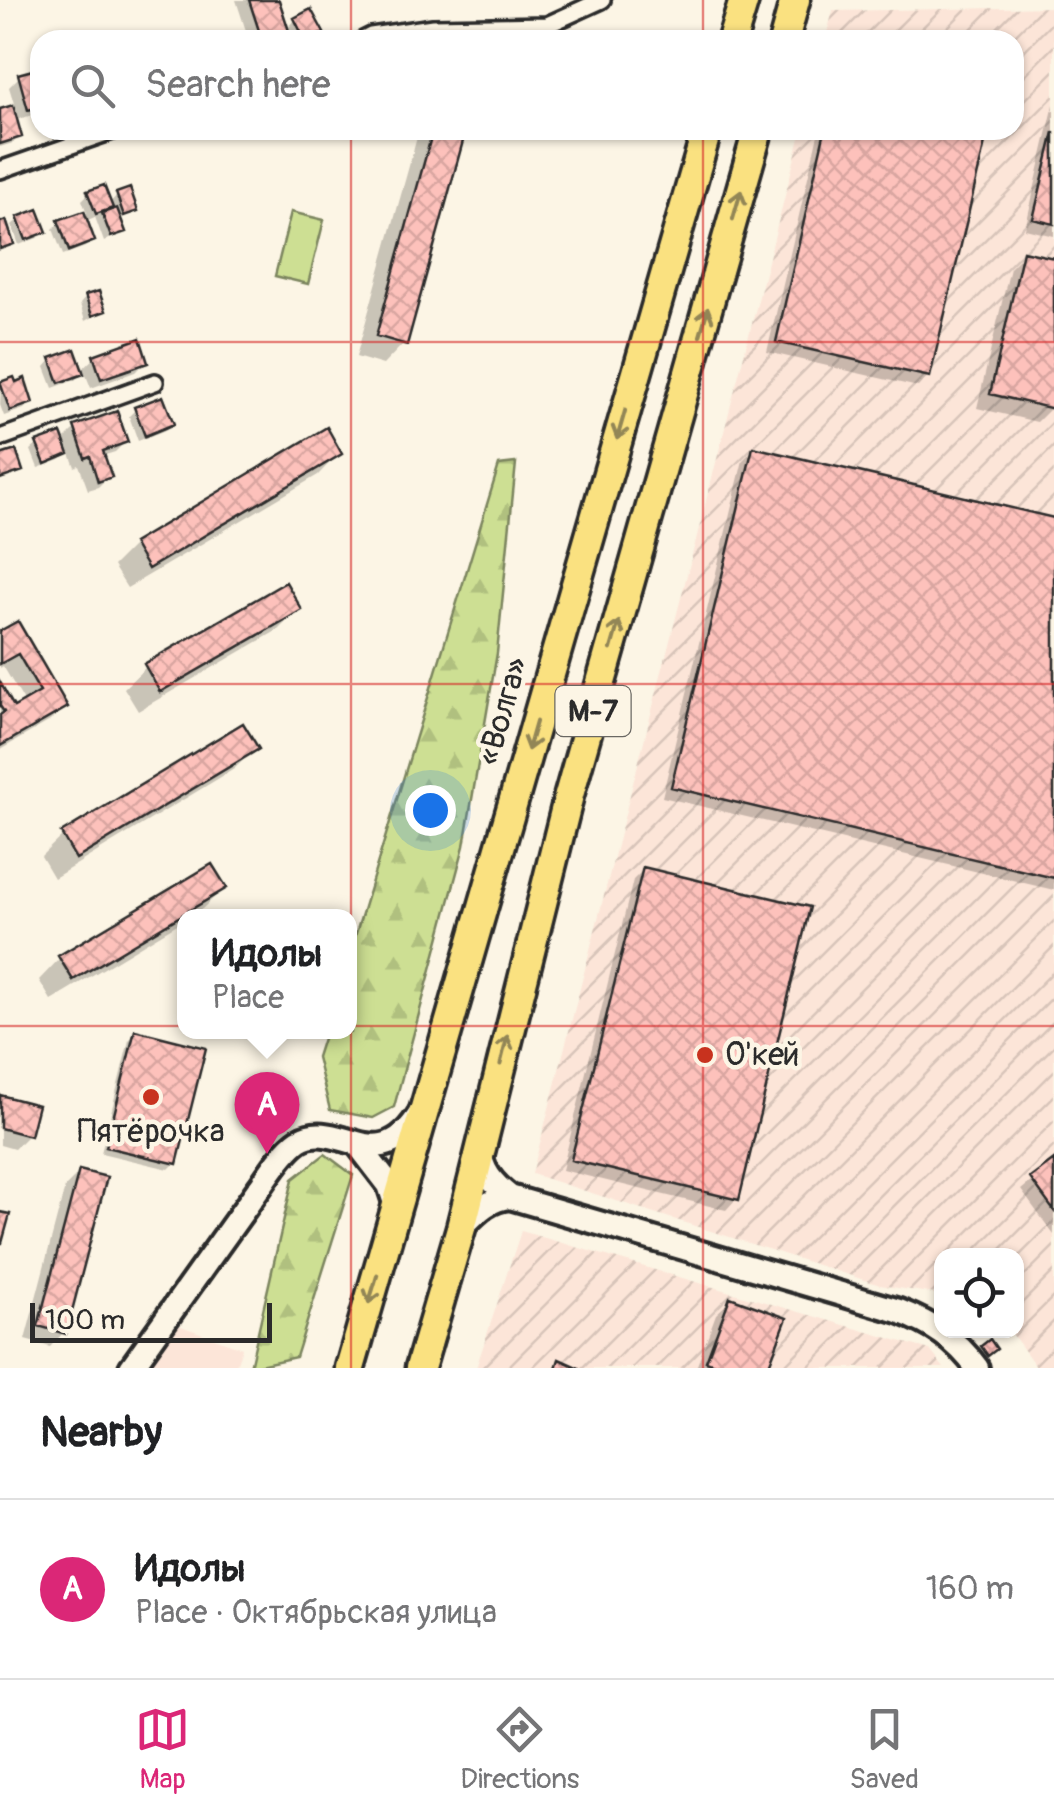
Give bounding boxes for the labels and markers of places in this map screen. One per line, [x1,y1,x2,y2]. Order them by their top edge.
place label: О'кей [725,1035,799,1075]
marker: О'кей [694,1044,716,1066]
pin: A [234,1072,300,1154]
marker: Пятёрочка [140,1086,162,1108]
place label: Пятёрочка [77,1112,225,1152]

